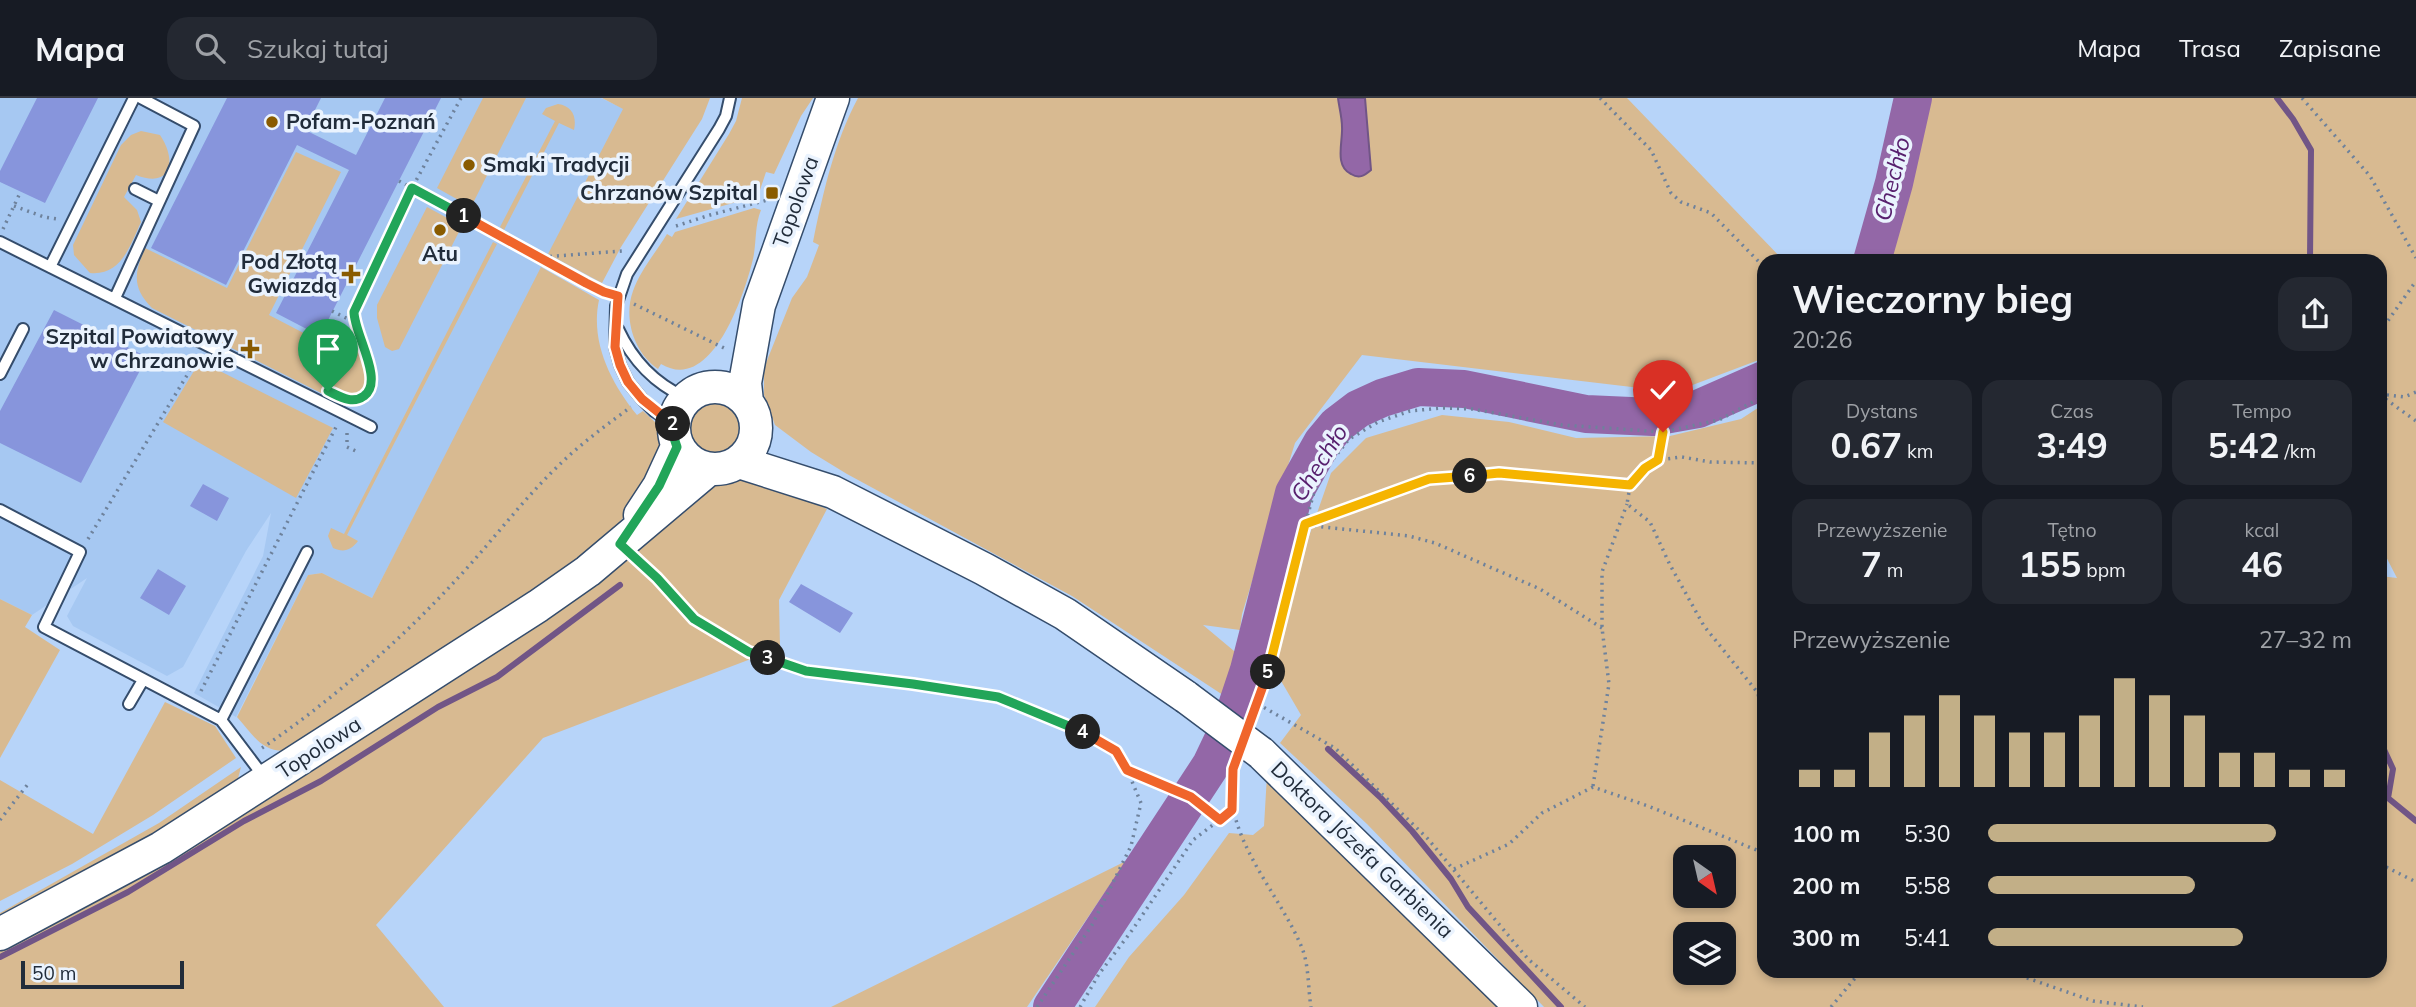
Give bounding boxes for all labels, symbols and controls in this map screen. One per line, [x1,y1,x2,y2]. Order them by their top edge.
search box [167,17,657,80]
text: Mapa [35,28,125,69]
icon: search [191,29,229,67]
text: Szukaj tutaj [247,32,389,65]
text: Mapa [2077,33,2141,63]
text: Trasa [2179,33,2241,63]
text: Zapisane [2279,33,2381,63]
place label: Pofam-Poznań [286,108,436,134]
marker: Pofam-Poznań [264,114,280,130]
water label: Chechło [1867,134,1916,224]
place label: Smaki Tradycji [483,151,630,177]
street label: Topolowa [767,153,824,251]
marker: Smaki Tradycji [461,157,477,173]
place label: Chrzanów Szpital [580,179,758,205]
marker: Chrzanów Szpital [764,185,780,201]
pin: 1 [447,198,482,234]
text: 1 [458,203,469,227]
marker: Atu [432,222,448,238]
place label: Atu [422,240,458,266]
place label: Pod Złotą Gwiazdą [241,248,337,298]
marker: Pod Złotą Gwiazdą [343,266,359,282]
text: Wieczorny bieg [1792,275,2073,323]
button: share [2278,277,2352,351]
pin [298,319,358,391]
place label: Szpital Powiatowy w Chrzanowie [45,323,235,373]
text: 20:26 [1792,325,1852,354]
icon: arrive [309,330,347,368]
marker: Szpital Powiatowy w Chrzanowie [240,339,260,359]
pin [1633,360,1693,432]
icon: check [1644,371,1682,409]
text: Dystans [1846,399,1918,423]
text: Czas [2050,399,2094,423]
text: Tempo [2232,399,2292,423]
pin: 2 [656,406,690,442]
text: 2 [667,411,678,435]
water label: Chechło [1284,419,1353,507]
text: 0.67 [1830,423,1902,467]
text: 3:49 [2036,423,2108,467]
text: 5:42 [2208,423,2279,467]
text: km [1902,439,1934,463]
text: /km [2279,439,2316,463]
pin: 6 [1452,458,1488,494]
text: 6 [1464,463,1475,487]
text: Przewyższenie [1817,518,1947,542]
text: Tętno [2048,518,2097,542]
text: kcal [2245,518,2279,542]
text: 7 [1861,542,1882,586]
text: 155 [2018,542,2081,586]
text: 46 [2241,542,2283,586]
text: m [1882,558,1903,582]
text: bpm [2081,558,2126,582]
text: Przewyższenie [1792,625,1950,654]
text: 27–32 m [2259,625,2352,654]
pin: 3 [750,640,786,676]
text: 3 [762,645,773,669]
pin: 5 [1250,654,1286,690]
text: 5 [1262,659,1273,683]
street label: Topolowa [271,710,365,784]
pin: 4 [1066,714,1100,750]
text: 4 [1077,719,1088,743]
street label: Doktora Józefa Garbienia [1266,755,1459,943]
text: 100 m [1792,819,1860,848]
text: 5:30 [1904,819,1951,848]
north arrow [1673,845,1736,908]
map controls [1673,845,1736,985]
text: 200 m [1792,871,1860,900]
text: 5:58 [1904,871,1951,900]
button: layers [1673,922,1736,985]
text: 300 m [1792,923,1860,952]
text: 5:41 [1904,923,1951,952]
scale bar [21,958,184,990]
text: 50 m [32,961,76,985]

